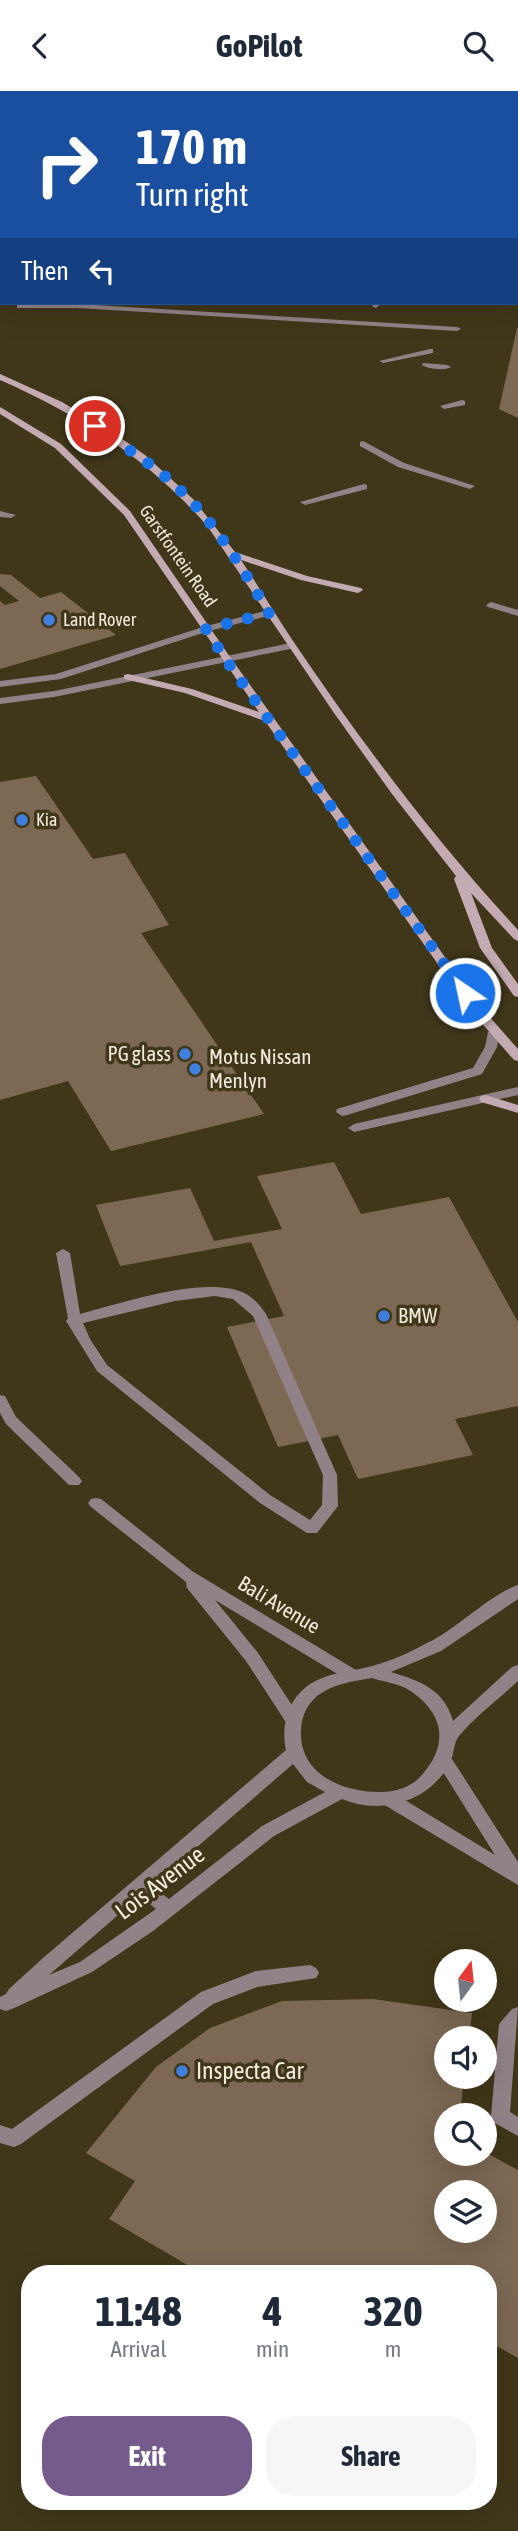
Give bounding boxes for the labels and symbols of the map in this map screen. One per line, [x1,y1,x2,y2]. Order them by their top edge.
pin [65,396,125,456]
street label: Garstfontein Road [135,501,221,611]
place label: Land Rover [63,609,137,630]
marker: Land Rover [41,612,57,628]
place label: Kia [36,809,57,830]
marker: Kia [14,812,30,828]
position arrow [428,956,502,1030]
place label: PG glass [108,1041,171,1065]
place label: Motus Nissan Menlyn [209,1044,311,1092]
marker: PG glass [177,1046,193,1062]
marker: Motus Nissan Menlyn [187,1061,203,1077]
place label: BMW [398,1303,438,1327]
marker: BMW [376,1308,392,1324]
street label: Bali Avenue [234,1570,325,1638]
street label: Lois Avenue [110,1840,209,1925]
north arrow [434,1949,497,2013]
place label: Inspecta Car [196,2057,305,2084]
marker: Inspecta Car [174,2063,190,2079]

